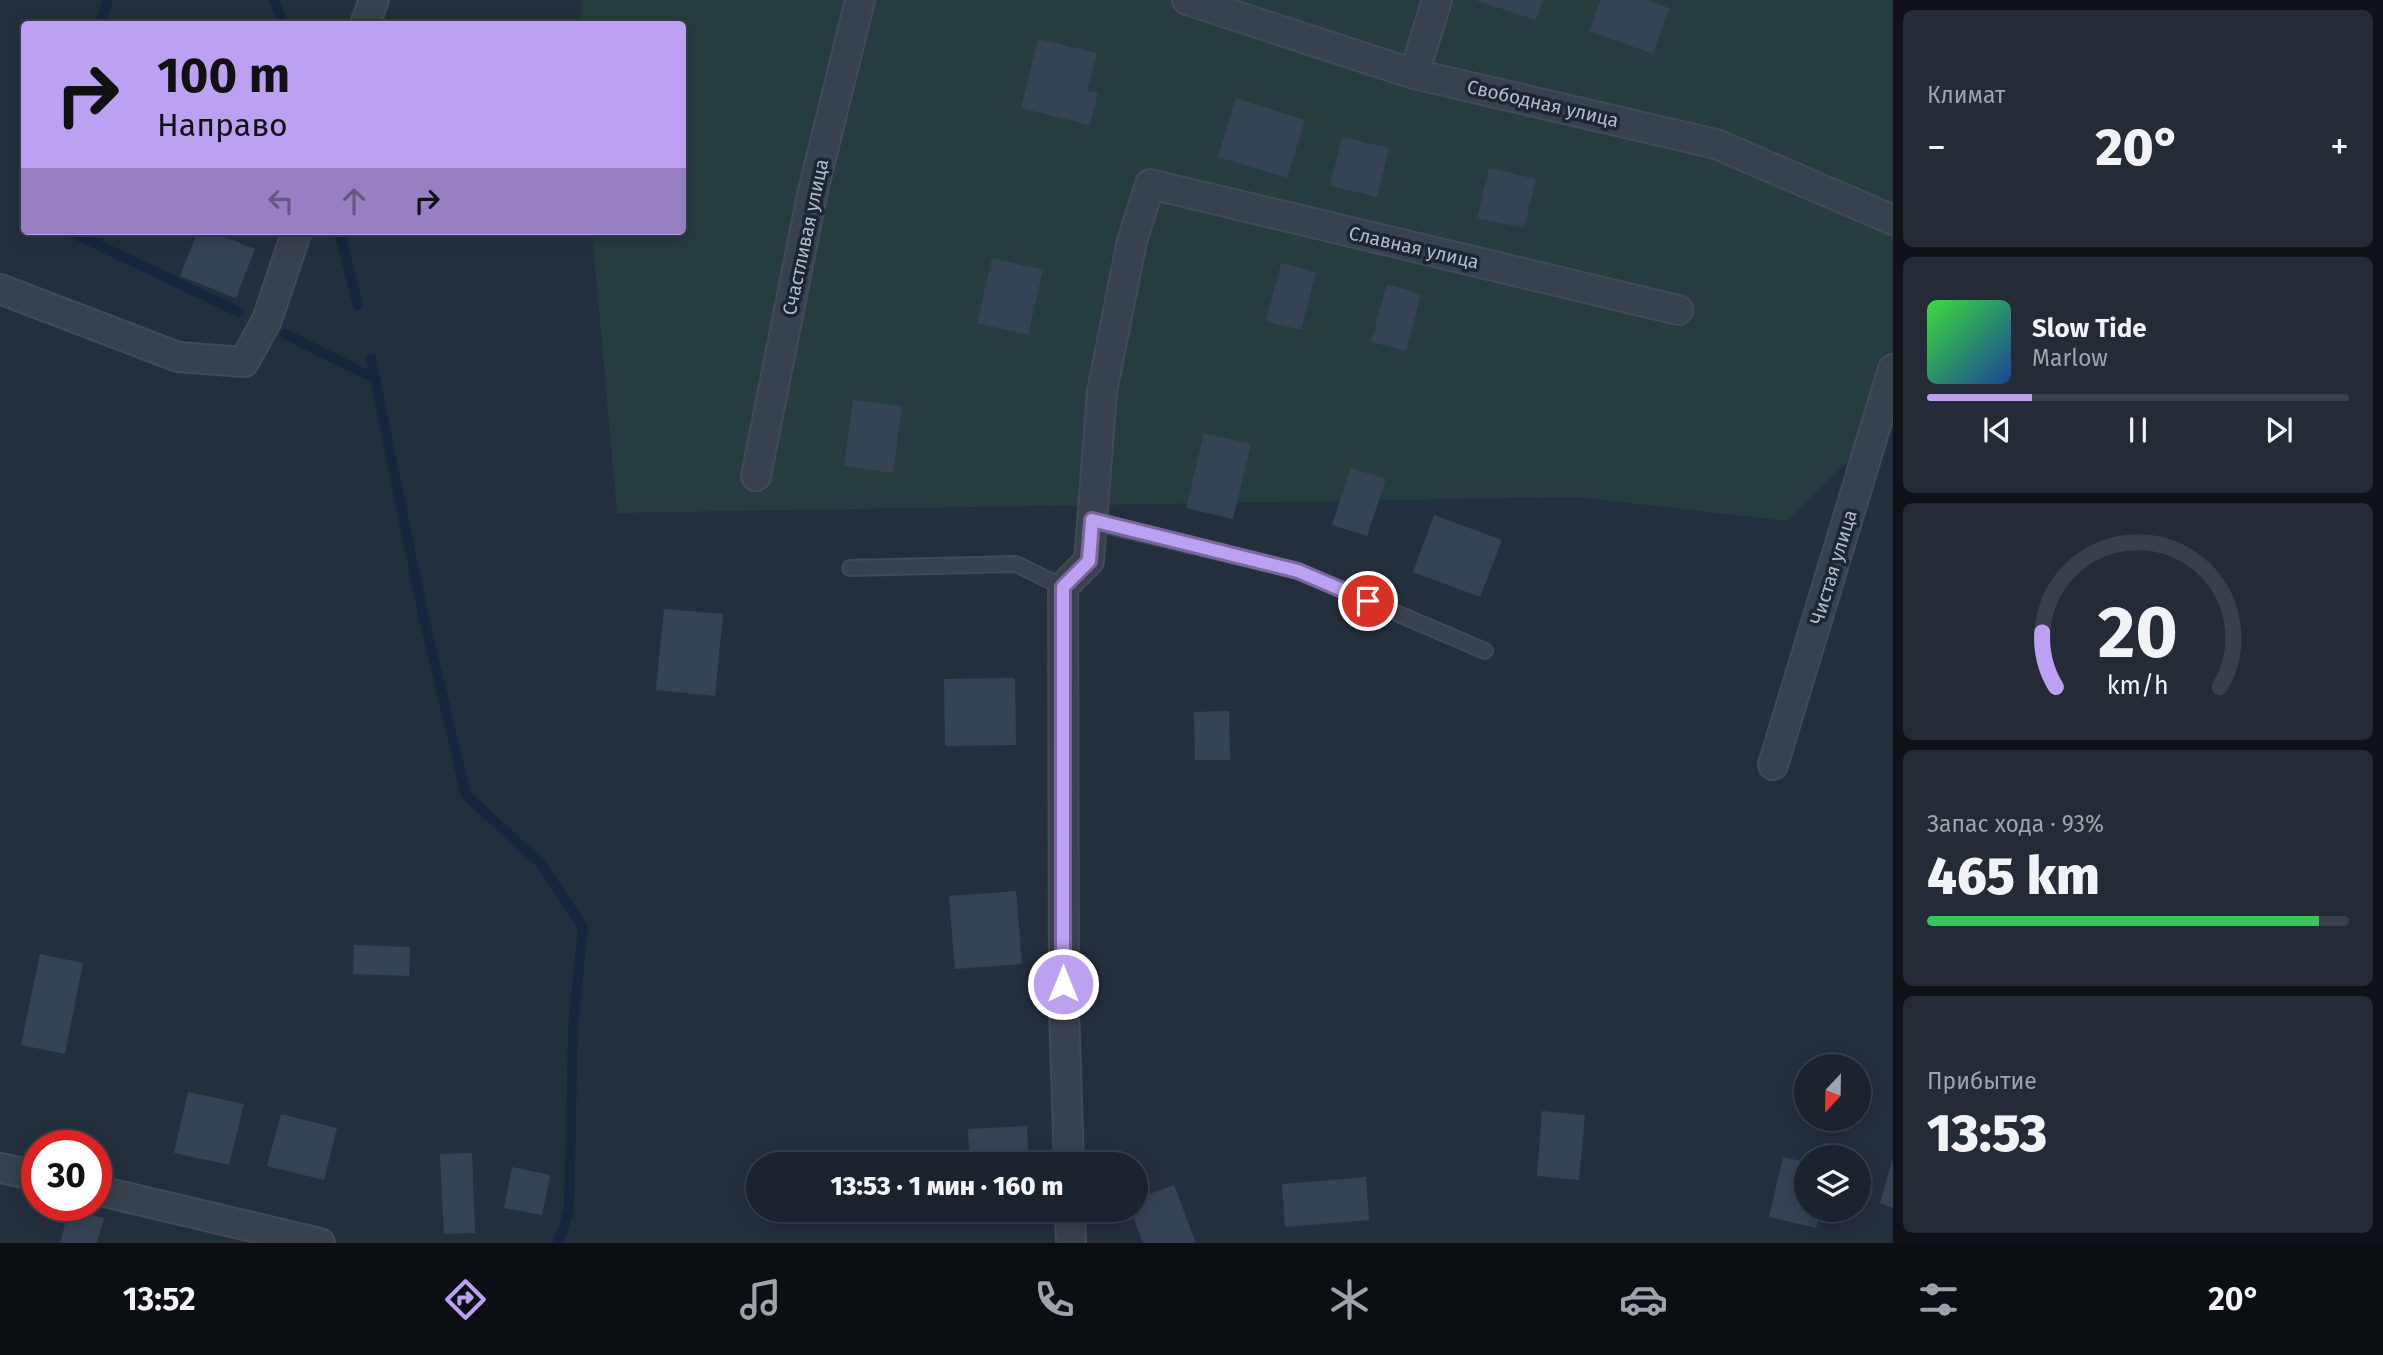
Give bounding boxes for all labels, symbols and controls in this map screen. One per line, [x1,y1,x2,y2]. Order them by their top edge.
text: 100 m [157,46,290,105]
icon: right [42,49,133,140]
street label: Свободная улица [1465,75,1621,132]
text: Климат [1927,81,2005,109]
text: Направо [157,106,288,144]
text: 20° [2095,116,2181,179]
text: − [1927,124,1946,170]
text: + [2330,124,2349,170]
street label: Счастливая улица [778,157,833,317]
icon: left [262,182,300,220]
icon: ahead [335,182,373,220]
icon: right [408,182,446,220]
street label: Славная улица [1347,221,1481,274]
text: Slow Tide [2032,313,2147,344]
text: Marlow [2032,344,2108,372]
icon: previous [1978,411,2016,449]
icon: pause [2119,411,2157,449]
icon: next [2260,411,2298,449]
street label: Чистая улица [1805,507,1862,627]
pin [1338,571,1398,631]
icon: arrive [1349,582,1387,620]
text: 20 [2098,590,2178,677]
text: km/h [2107,671,2169,701]
text: Запас хода · 93% [1927,810,2104,838]
text: 465 km [1927,845,2100,908]
position arrow [1026,947,1100,1021]
north arrow [1794,1054,1871,1130]
map controls [1794,1054,1871,1222]
text: Прибытие [1927,1067,2037,1095]
text: 13:53 [1927,1102,2047,1165]
speed limit sign: 30 [21,1130,112,1221]
button: layers [1794,1145,1871,1222]
text: 13:53 · 1 мин · 160 m [831,1171,1063,1202]
icon: directions [441,1275,490,1324]
icon: music [736,1275,785,1324]
icon: phone [1030,1275,1079,1324]
icon: climate [1325,1275,1374,1324]
icon: car [1619,1275,1668,1324]
icon: filters [1914,1275,1963,1324]
text: 13:52 [123,1280,195,1318]
text: 20° [2208,1280,2260,1318]

